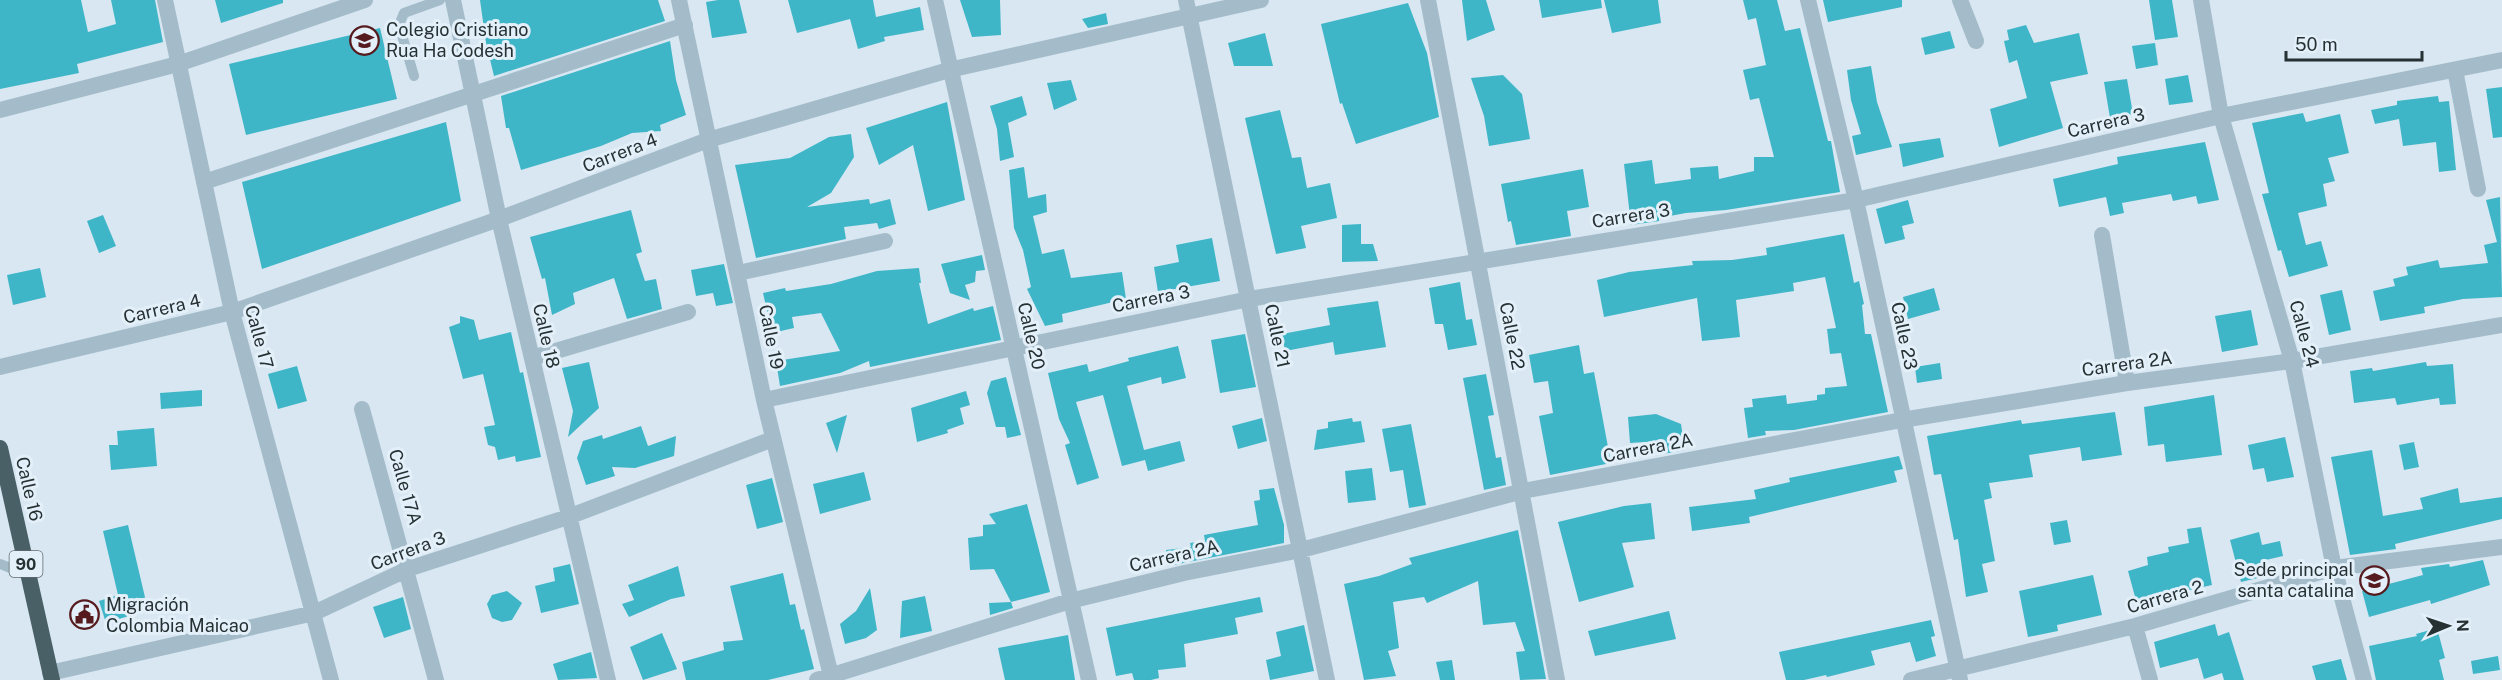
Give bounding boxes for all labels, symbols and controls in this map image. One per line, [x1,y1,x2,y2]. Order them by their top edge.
place label: Colegio Cristiano Rua Ha Codesh [386,19,529,61]
school or university icon: Colegio Cristiano Rua Ha Codesh [349,24,381,56]
scale bar [2286,24,2422,62]
text: 50 m [2295,34,2338,55]
street label: Carrera 3 [2065,103,2147,142]
street label: Carrera 4 [579,129,660,176]
street label: Carrera 3 [1590,199,1671,232]
street label: Carrera 3 [1110,281,1192,316]
street label: Carrera 4 [121,289,203,328]
street label: Calle 24 [2285,298,2324,370]
street label: Calle 20 [1014,300,1049,372]
street label: Calle 22 [1496,300,1529,371]
street label: Calle 23 [1887,300,1922,372]
street label: Calle 18 [529,301,564,370]
street label: Calle 21 [1260,302,1295,370]
street label: Calle 17 [241,303,278,371]
street label: Calle 19 [755,303,788,371]
street label: Carrera 2A [2080,347,2174,380]
street label: Carrera 2A [1601,428,1695,466]
street label: Calle 17A [385,447,426,527]
street label: Calle 16 [12,455,47,523]
street label: Carrera 3 [367,527,448,574]
street label: Carrera 2A [1127,535,1221,576]
road number: 90 [9,551,42,577]
place label: Sede principal santa catalina [2234,559,2354,601]
school or university icon: Sede principal santa catalina [2359,564,2391,596]
street label: Carrera 2 [2124,576,2205,617]
place label: Migración Colombia Maicao [106,594,249,636]
north arrow [2418,596,2478,656]
public building icon: Migración Colombia Maicao [69,599,101,631]
text: N [2453,619,2472,632]

